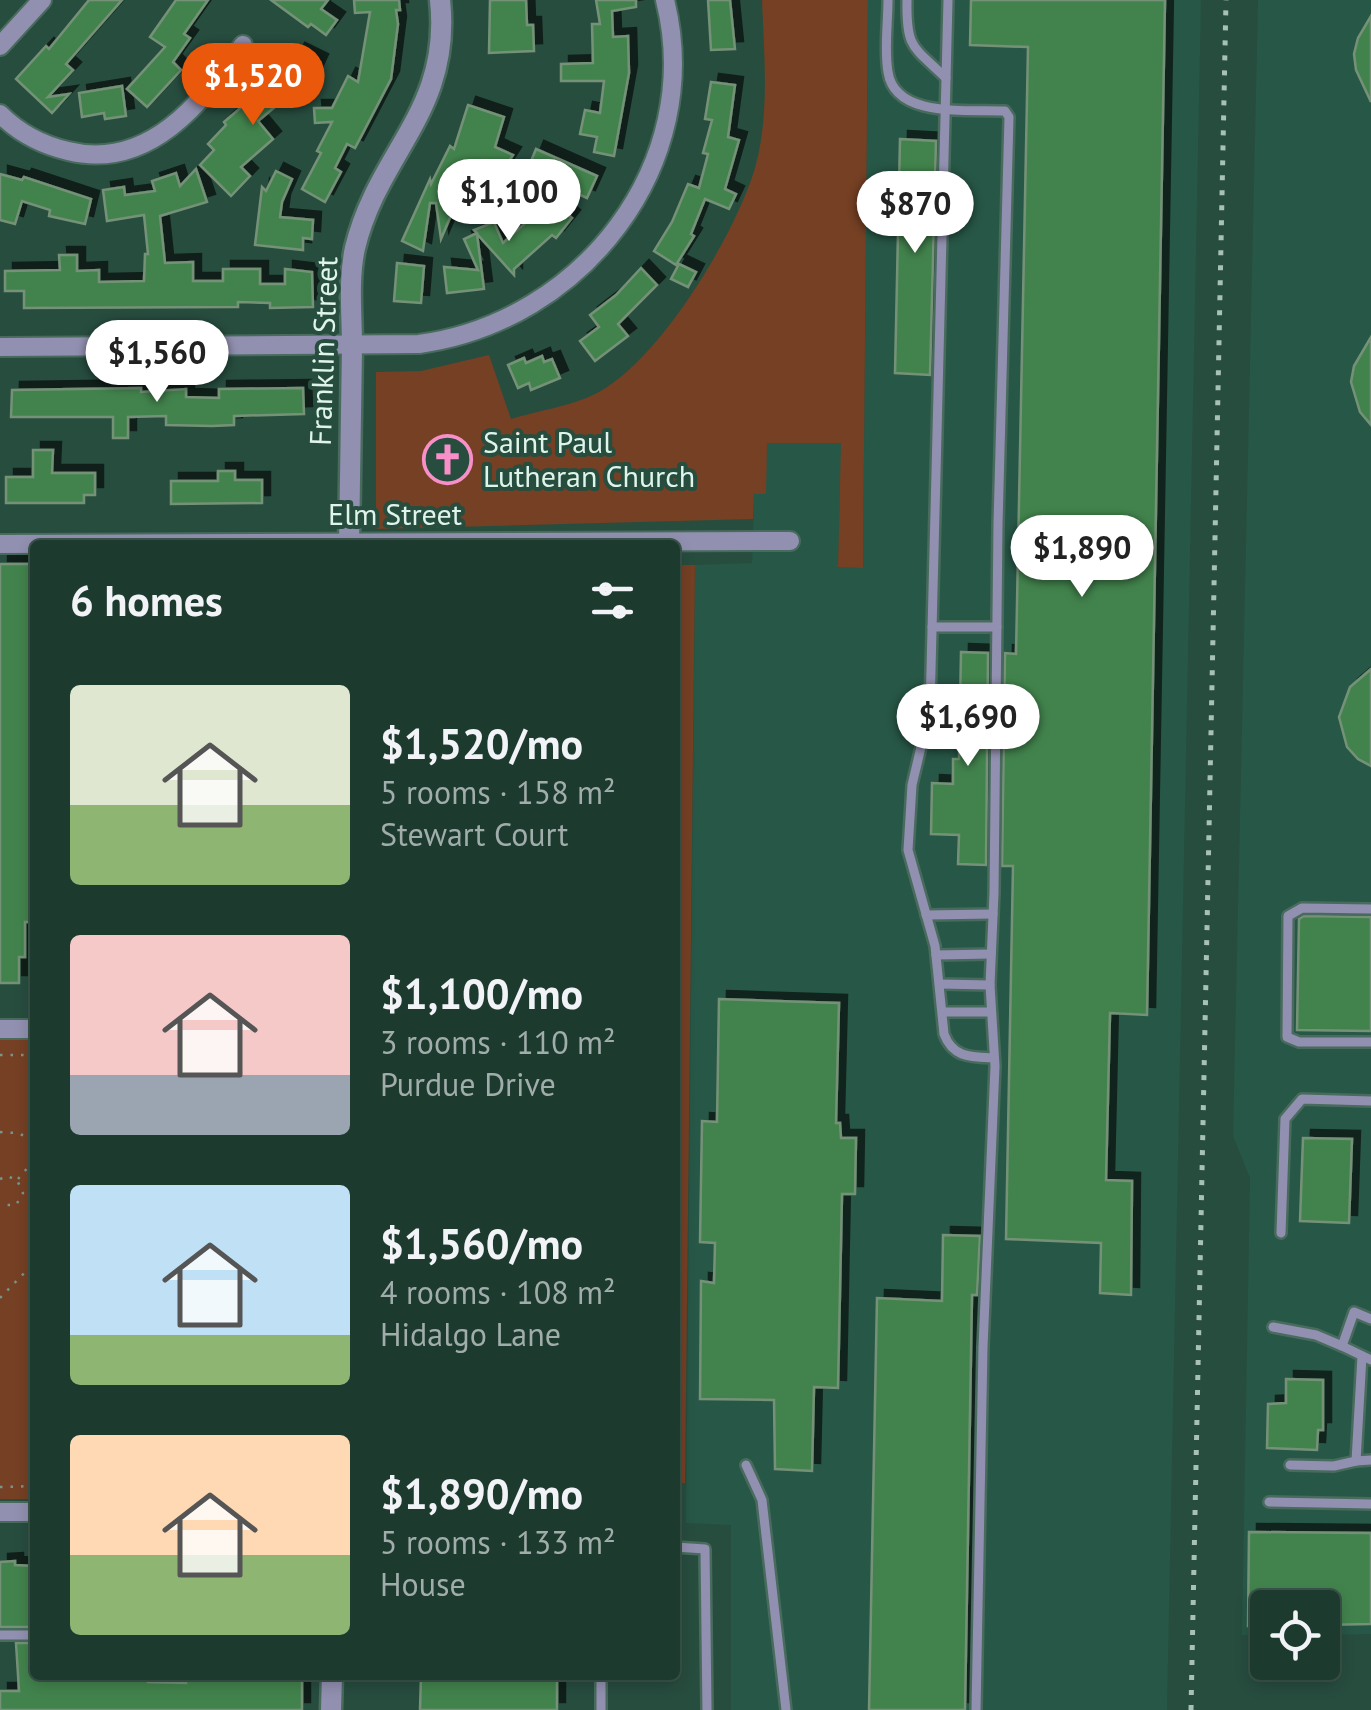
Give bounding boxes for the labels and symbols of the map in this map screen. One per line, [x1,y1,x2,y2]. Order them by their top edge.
pin: $1,520 [172,43,334,128]
pin: $1,100 [428,159,590,244]
pin: $870 [856,171,974,256]
street label: Franklin Street [300,256,345,446]
pin: $1,560 [76,320,238,405]
place label: Saint Paul Lutheran Church [483,422,695,495]
church icon: Saint Paul Lutheran Church [422,434,474,486]
street label: Elm Street [328,494,462,533]
pin: $1,890 [1001,515,1163,600]
pin: $1,690 [887,684,1049,769]

